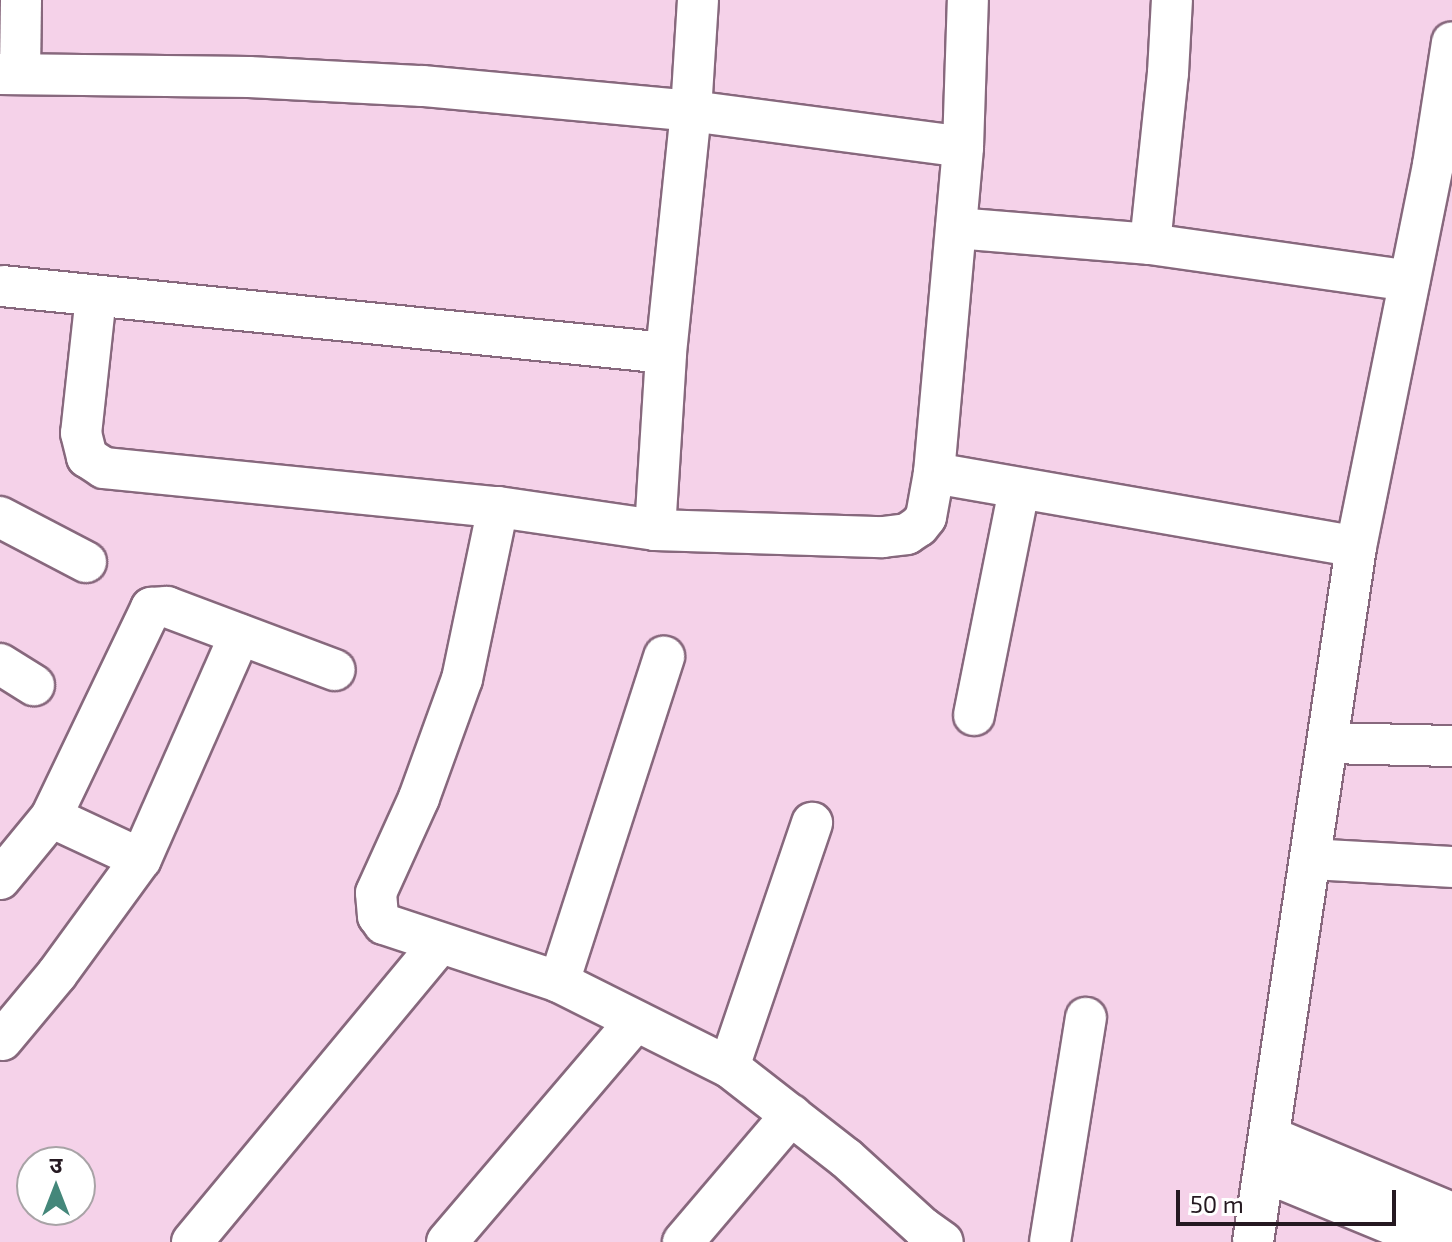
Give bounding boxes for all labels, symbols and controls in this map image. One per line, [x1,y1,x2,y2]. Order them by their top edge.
north arrow [16,1146,96,1226]
text: उ [50,1151,62,1177]
scale bar [1180,1174,1400,1224]
text: 50 m [1190,1189,1244,1218]

